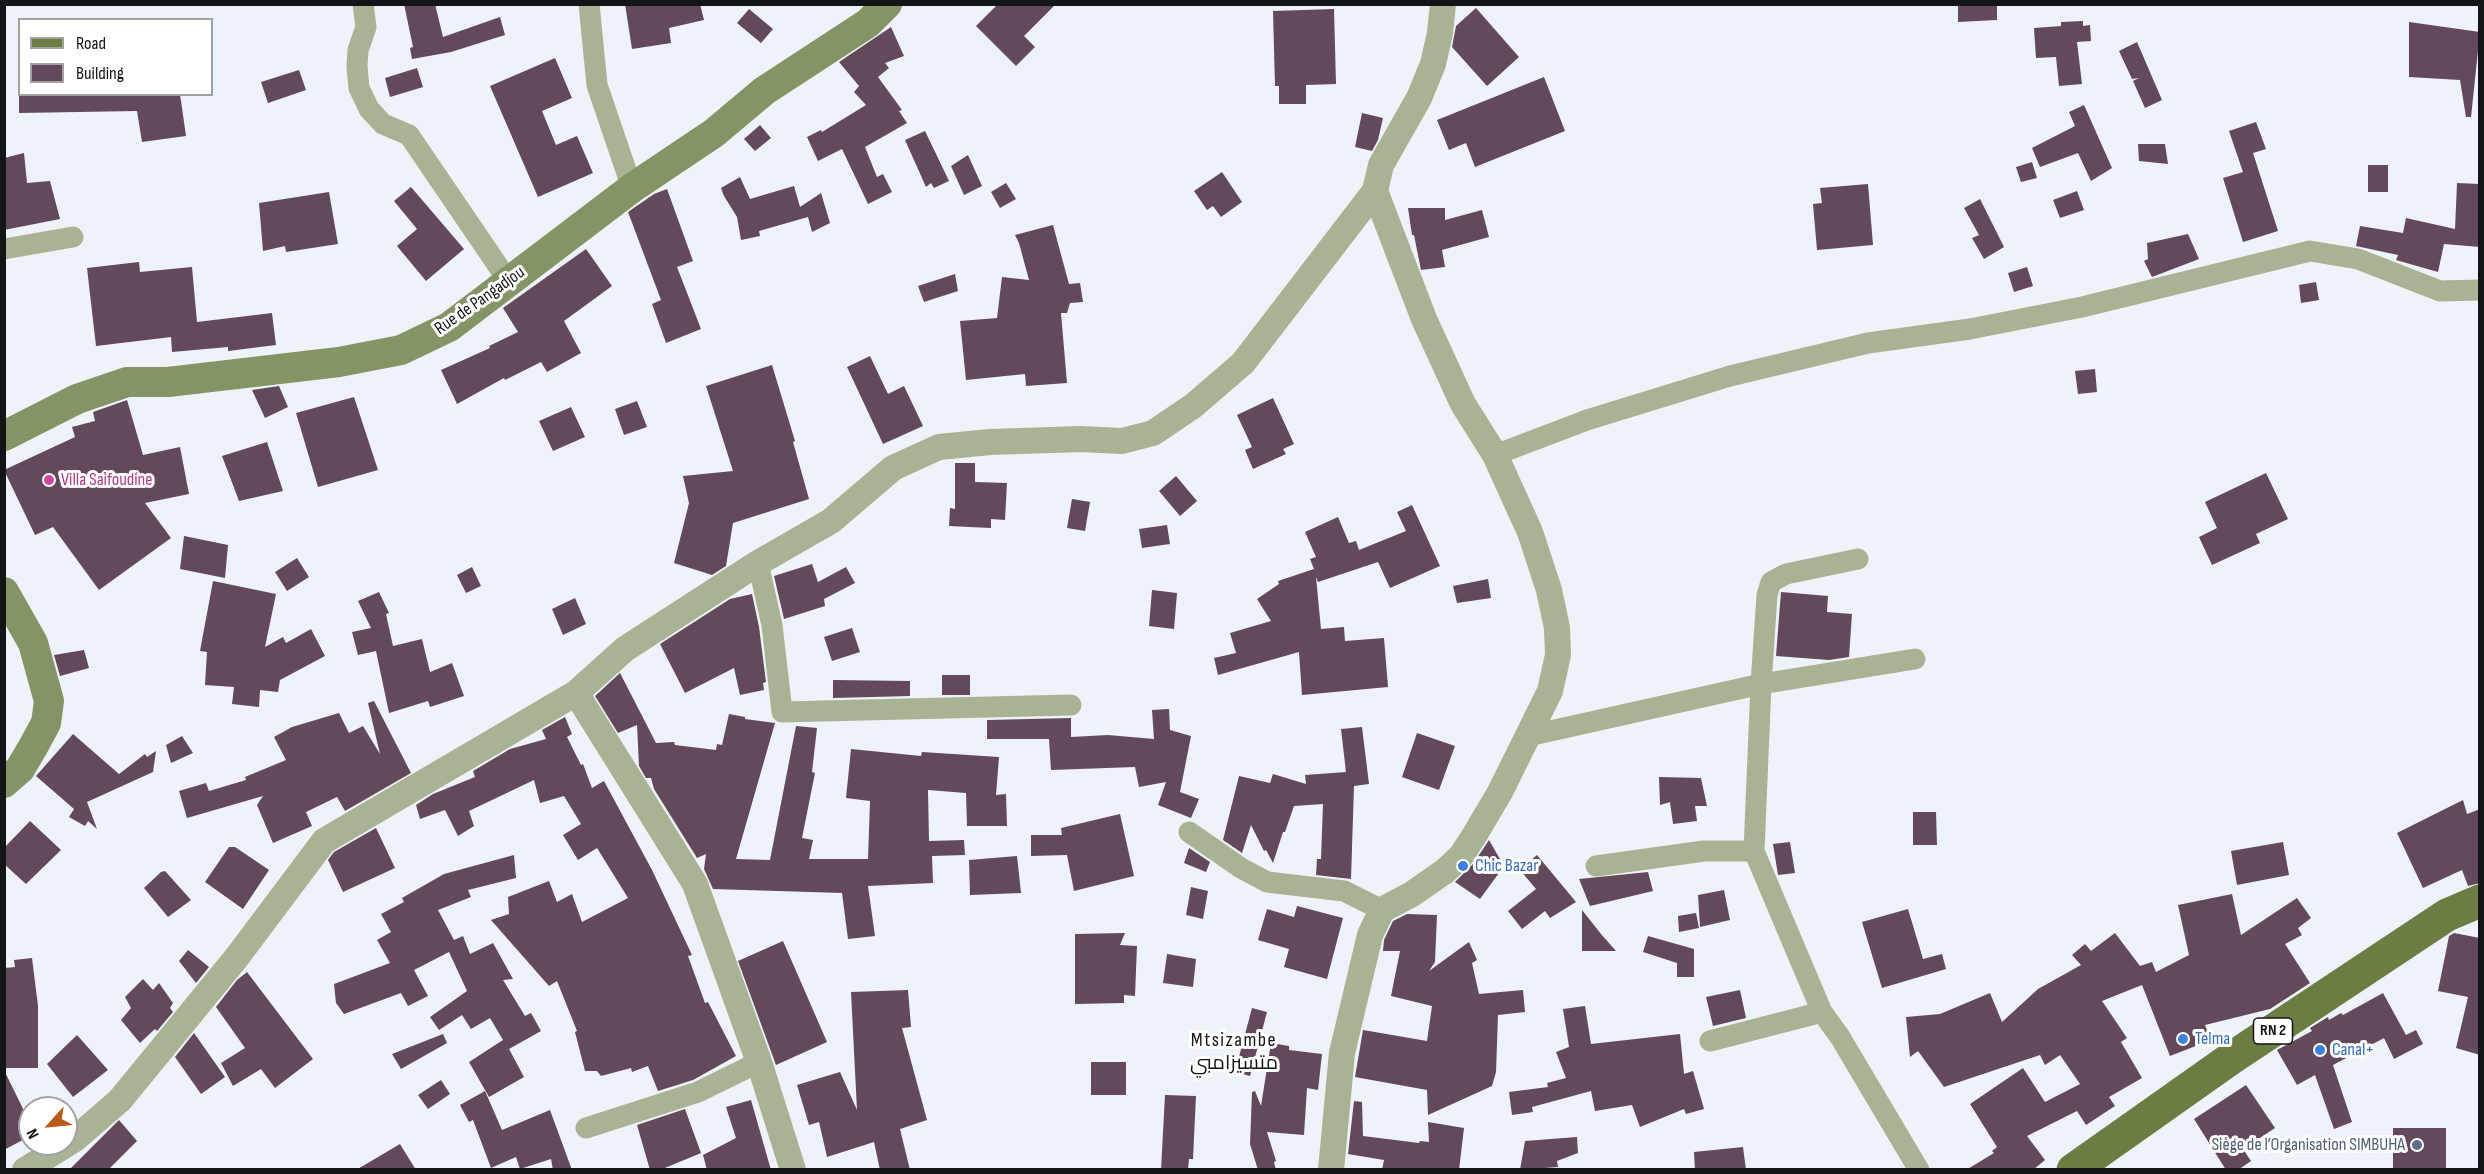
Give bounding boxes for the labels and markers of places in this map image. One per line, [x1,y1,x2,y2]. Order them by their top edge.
place label: Villa Saifoudine [61,469,153,491]
marker: Villa Saifoudine [42,473,56,487]
place label: Chic Bazar [1475,855,1538,877]
marker: Chic Bazar [1456,859,1470,873]
place label: Telma [2195,1028,2230,1050]
marker: Telma [2176,1032,2190,1046]
place label: Canal+ [2332,1039,2374,1061]
marker: Canal+ [2313,1043,2327,1057]
place label: Siège de l’Organisation SIMBUHA [2211,1134,2405,1156]
marker: Siège de l’Organisation SIMBUHA [2410,1138,2424,1152]

